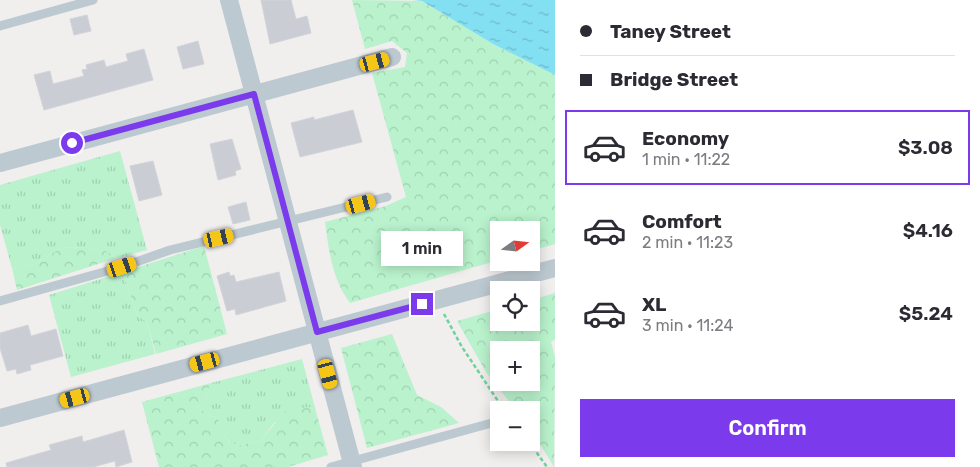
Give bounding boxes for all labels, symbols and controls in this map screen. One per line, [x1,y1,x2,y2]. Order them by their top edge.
text: Taney Street [610,20,731,43]
car [358,51,391,73]
text: Bridge Street [610,68,738,91]
icon: car [582,125,627,170]
text: Economy [642,127,729,150]
route start [61,132,83,154]
text: $3.08 [898,136,953,159]
text: 1 min · 11:22 [642,150,730,169]
car [344,193,377,215]
icon: car [582,208,627,253]
text: Comfort [642,210,722,233]
text: $4.16 [903,219,953,242]
north arrow [490,221,540,271]
map controls [490,221,540,451]
car [202,227,235,249]
callout: 1 min [381,232,463,266]
text: 2 min · 11:23 [642,233,733,252]
text: 1 min [402,239,442,258]
car [105,255,138,279]
button: locate [490,281,540,331]
icon: car [582,291,627,336]
route end [411,293,433,315]
text: XL [642,293,666,316]
text: $5.24 [899,302,953,325]
text: 3 min · 11:24 [642,316,733,335]
button: + [490,341,540,391]
car [188,351,221,373]
car [316,358,339,390]
car [58,387,91,409]
button: Confirm [580,399,955,457]
button: − [490,401,540,451]

